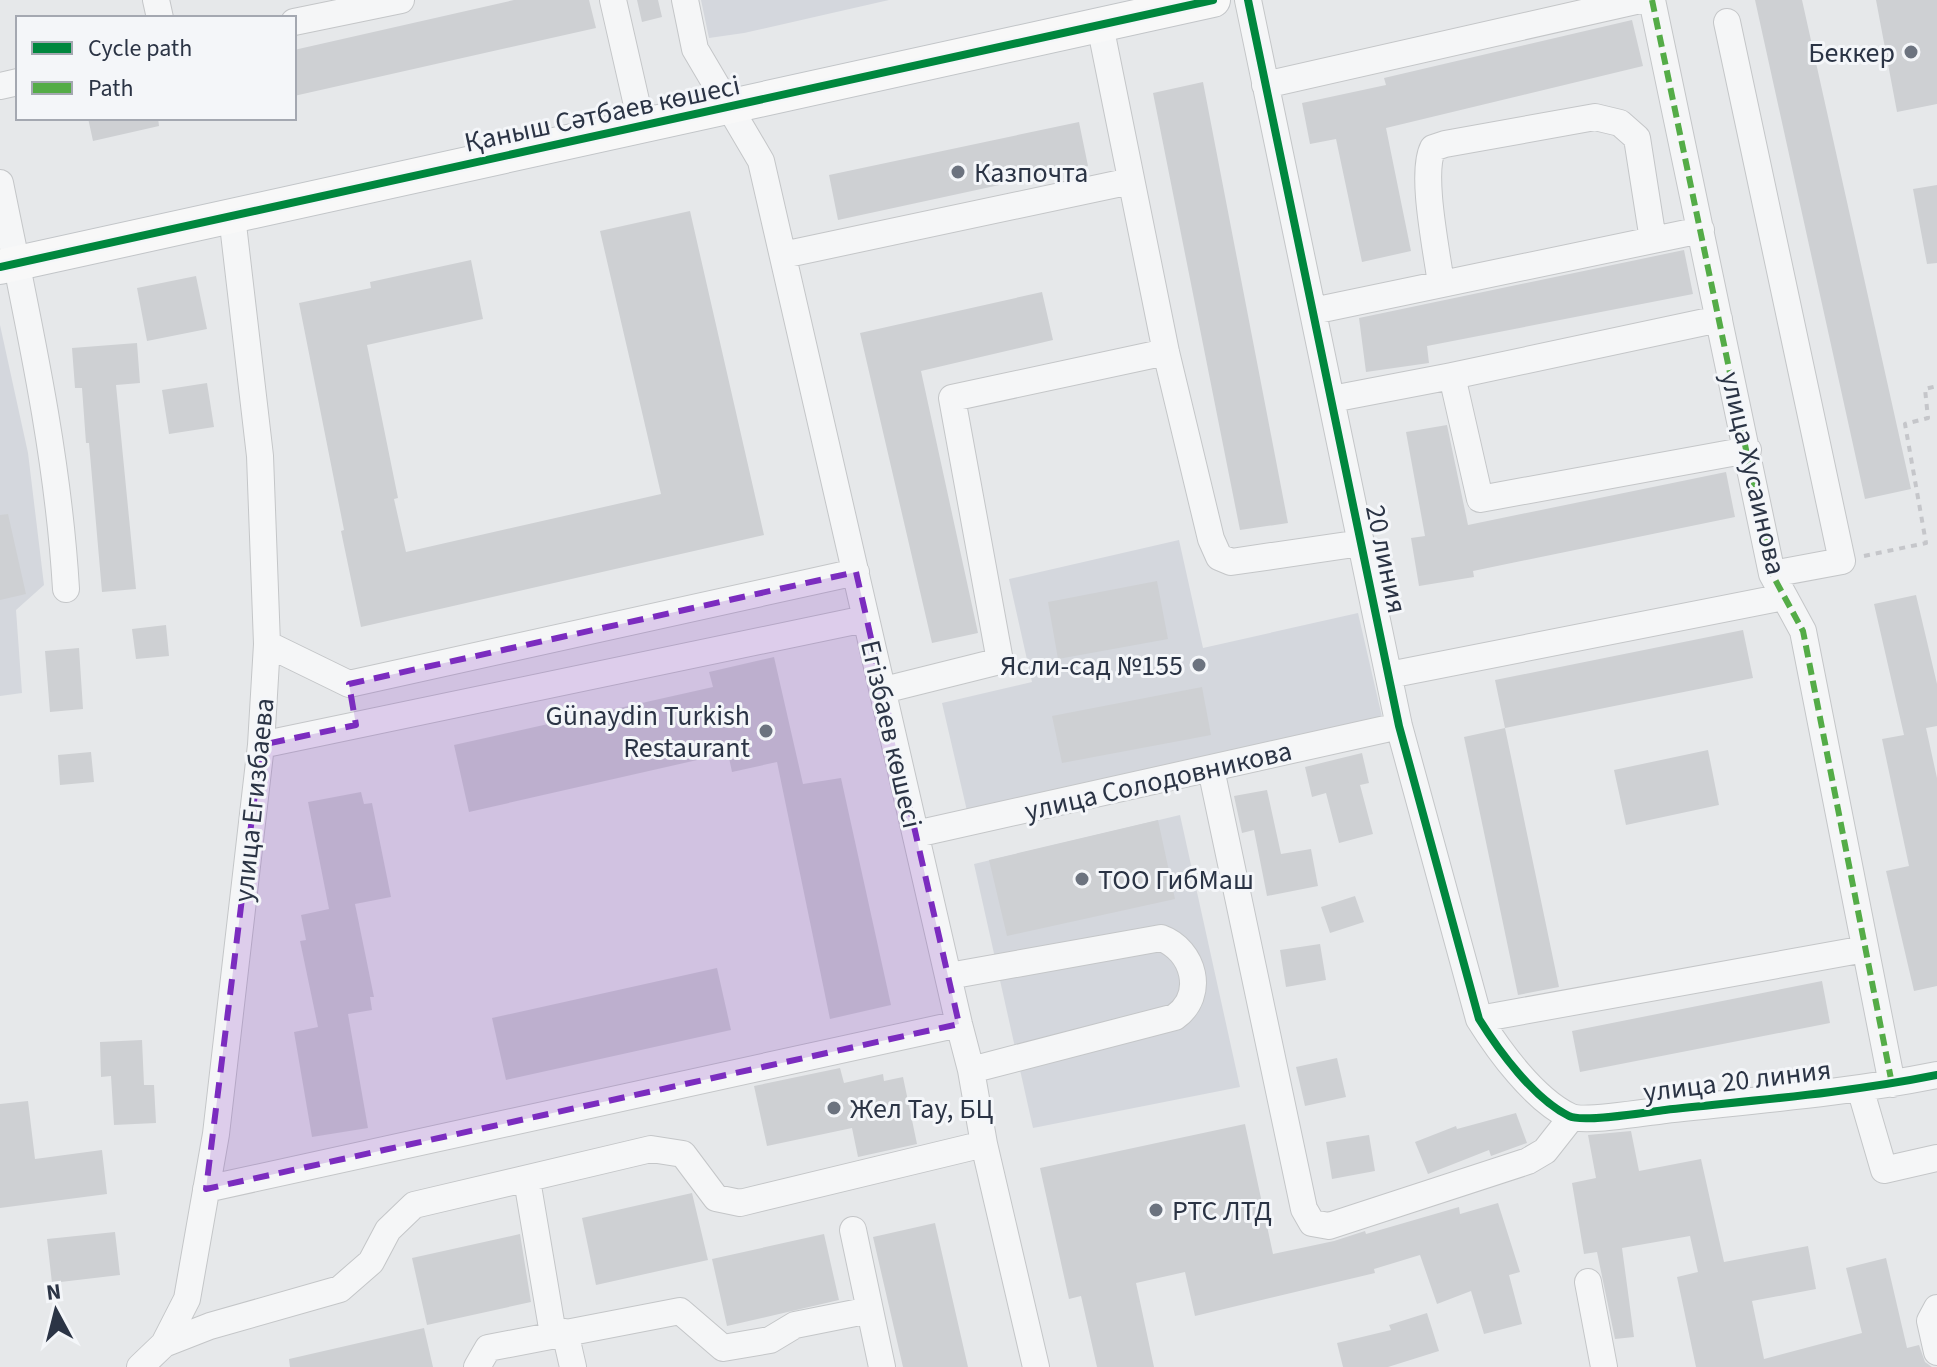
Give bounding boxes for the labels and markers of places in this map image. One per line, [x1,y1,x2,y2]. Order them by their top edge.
place label: Беккер [1808,33,1895,73]
marker: Беккер [1902,43,1920,61]
place label: Казпочта [974,153,1089,193]
marker: Казпочта [949,163,967,181]
place label: Ясли-сад №155 [1000,646,1183,686]
marker: Ясли-сад №155 [1190,656,1208,674]
place label: Günaydin Turkish Restaurant [545,696,751,768]
marker: Günaydin Turkish Restaurant [757,722,775,740]
place label: ТОО ГибМаш [1098,860,1254,900]
marker: ТОО ГибМаш [1073,870,1091,888]
place label: Жел Тау, БЦ [850,1089,993,1129]
marker: Жел Тау, БЦ [825,1099,843,1117]
place label: РТС ЛТД [1172,1191,1272,1231]
marker: РТС ЛТД [1147,1201,1165,1219]

